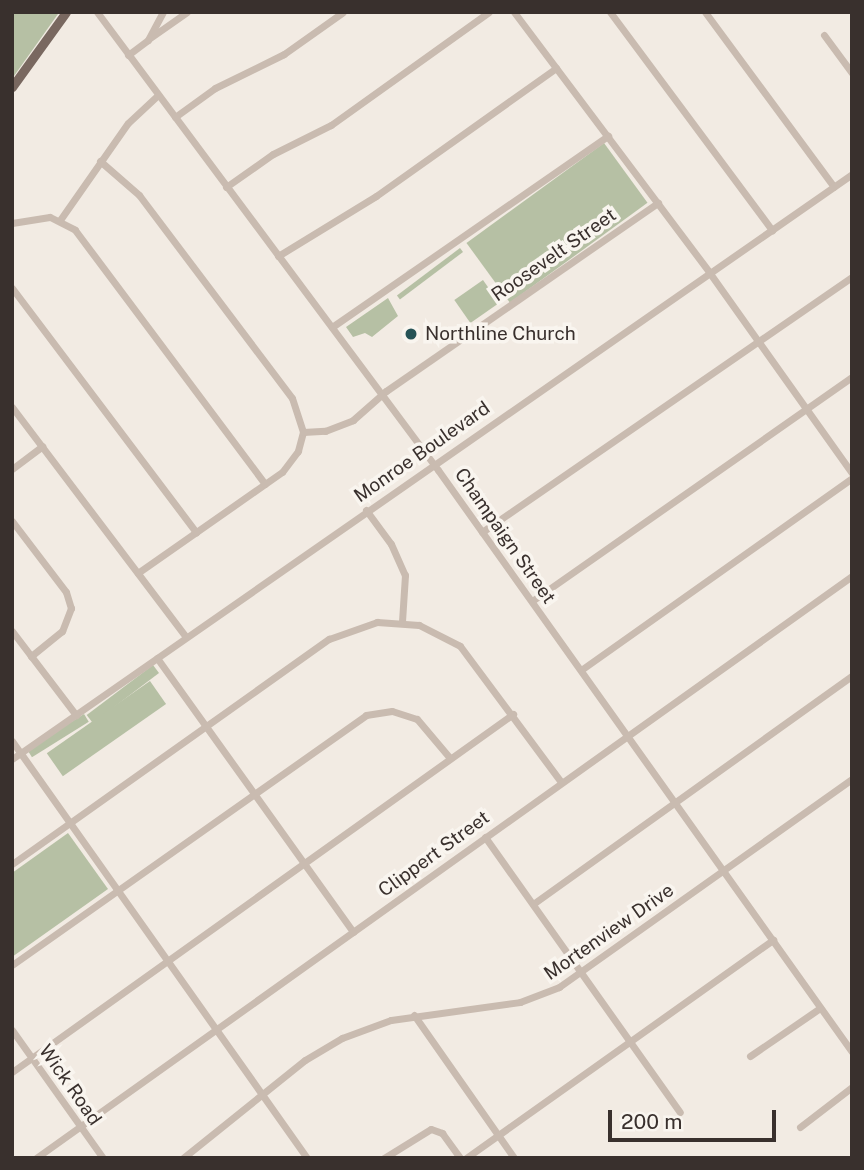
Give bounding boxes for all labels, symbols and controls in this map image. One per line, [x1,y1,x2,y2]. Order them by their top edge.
street label: Roosevelt Street [487,204,621,306]
place label: Northline Church [425,323,576,345]
marker: Northline Church [403,326,419,342]
street label: Monroe Boulevard [350,397,494,507]
street label: Champaign Street [450,464,560,608]
street label: Clippert Street [374,806,494,902]
street label: Mortenview Drive [540,879,678,985]
street label: Wick Road [34,1040,106,1130]
scale bar [612,1096,780,1140]
text: 200 m [621,1109,682,1134]

